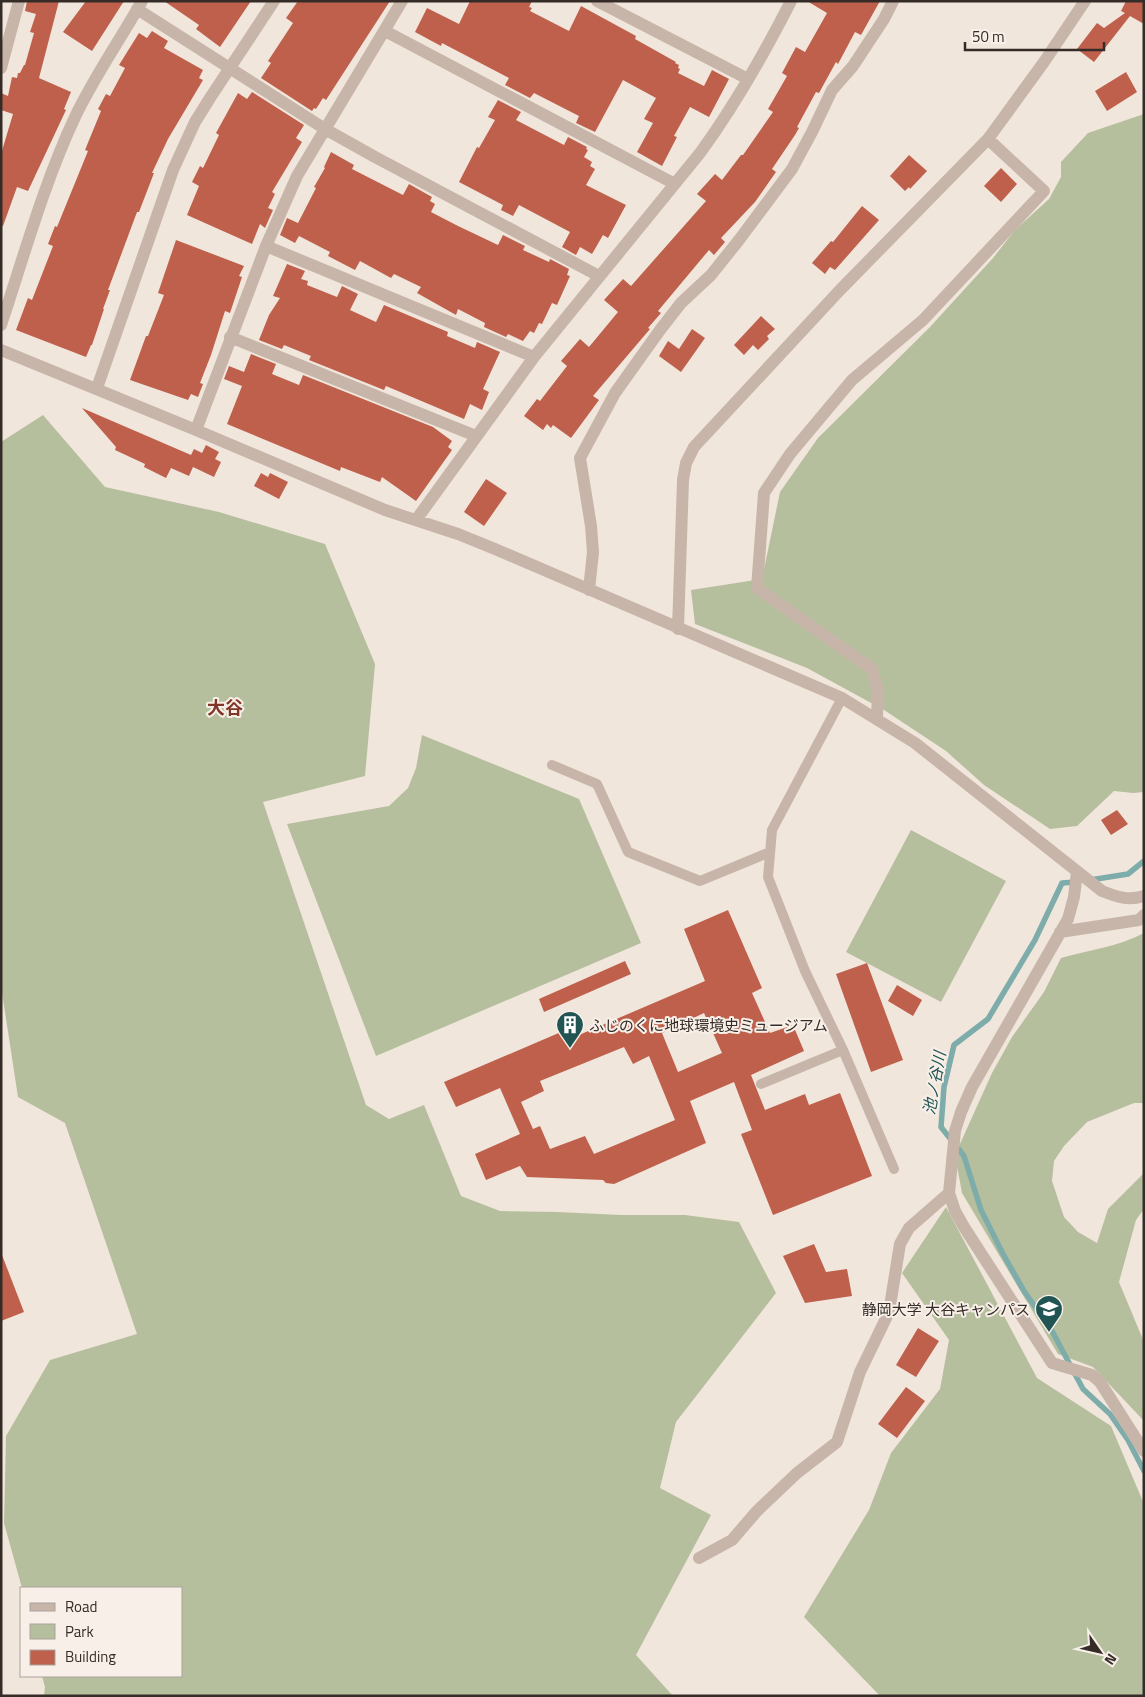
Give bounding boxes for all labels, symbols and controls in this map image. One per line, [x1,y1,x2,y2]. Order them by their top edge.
scale bar [965,20,1104,52]
text: 50 m [972,25,1005,48]
district label: 大谷 [207,694,243,721]
building icon: ふじのくに地球環境史ミュージアム [555,1010,585,1049]
place label: ふじのくに地球環境史ミュージアム [589,1014,828,1037]
water label: 池ノ谷川 [917,1047,952,1117]
school or university icon: 静岡大学 大谷キャンパス [1034,1294,1064,1333]
place label: 静岡大学 大谷キャンパス [862,1298,1030,1321]
legend [20,1587,182,1677]
text: Road [65,1595,97,1618]
text: Park [65,1620,94,1643]
north arrow [1075,1627,1125,1677]
text: Building [65,1645,116,1668]
text: N [1100,1650,1123,1669]

